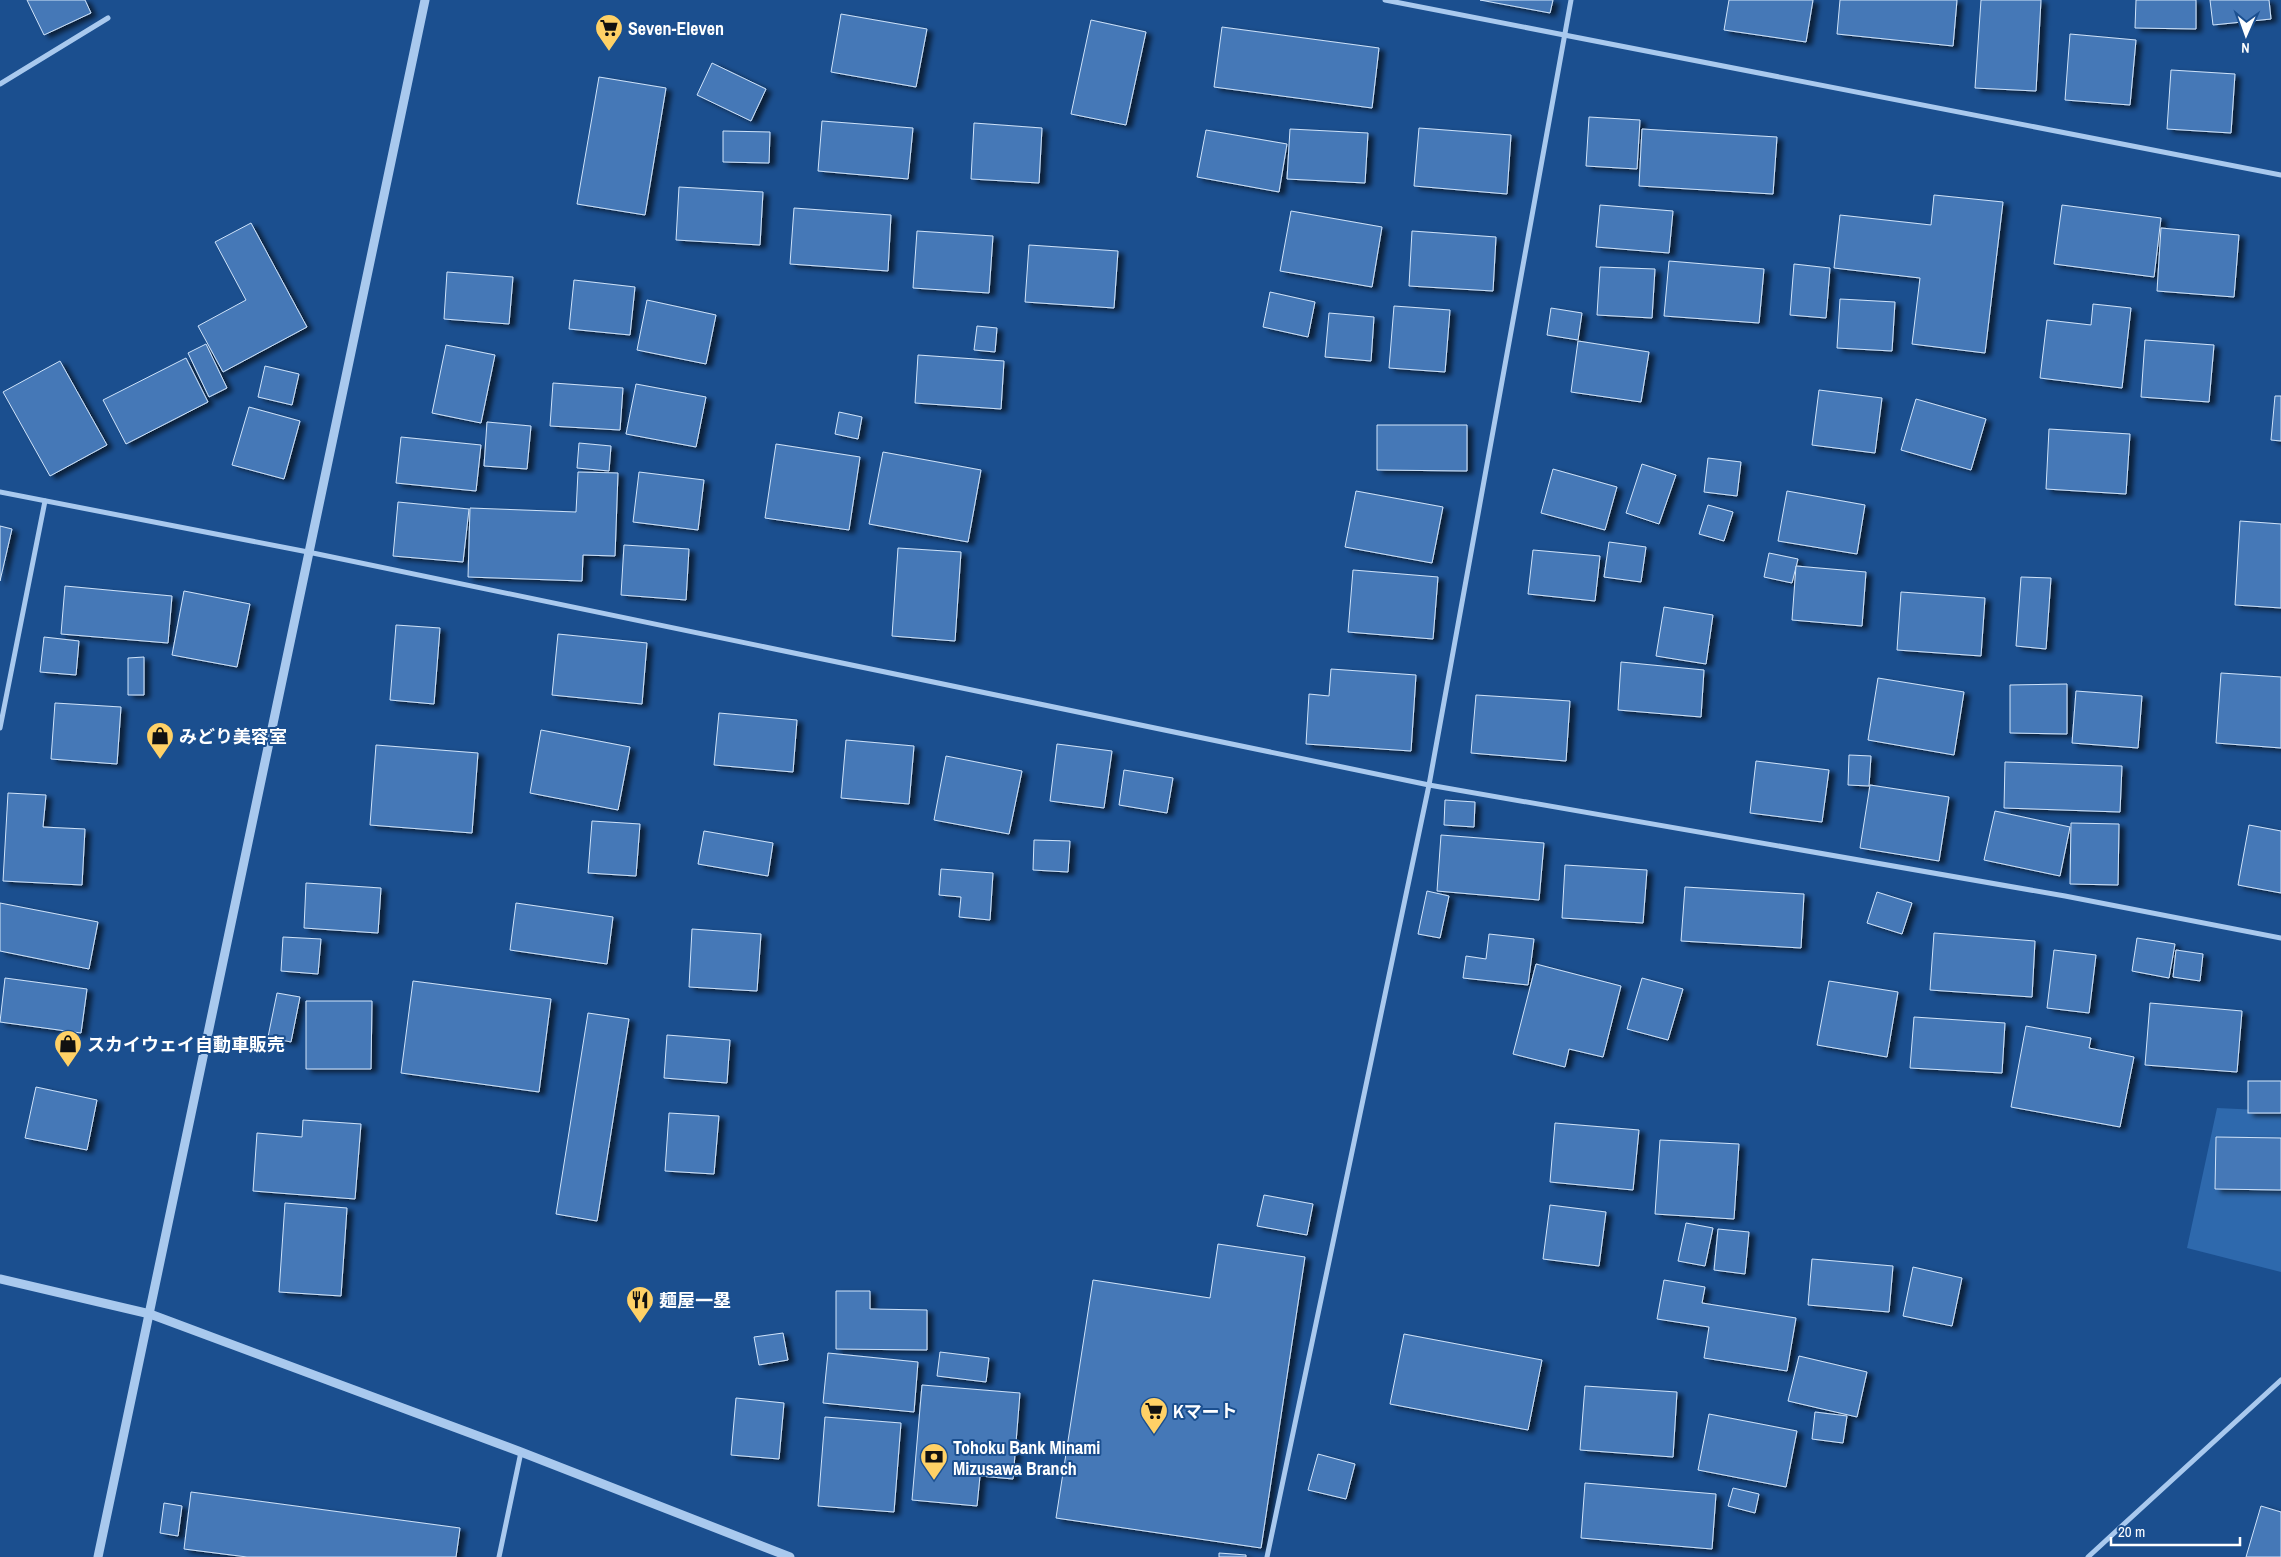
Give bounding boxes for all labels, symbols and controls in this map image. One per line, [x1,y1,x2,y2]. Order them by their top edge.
north arrow [2221,10,2271,60]
supermarket icon: Seven-Eleven [594,13,624,52]
place label: Seven-Eleven [628,16,724,41]
text: N [2241,39,2250,57]
shop icon: みどり美容室 [145,721,175,760]
place label: みどり美容室 [179,724,287,749]
shop icon: スカイウェイ自動車販売 [53,1029,83,1068]
place label: スカイウェイ自動車販売 [87,1032,285,1057]
restaurant icon: 麺屋一塁 [625,1285,655,1324]
place label: 麺屋一塁 [659,1288,731,1313]
supermarket icon: Kマート [1139,1396,1169,1435]
place label: Kマート [1173,1399,1238,1424]
place label: Tohoku Bank Minami Mizusawa Branch [953,1435,1100,1481]
bank icon: Tohoku Bank Minami Mizusawa Branch [919,1442,949,1481]
scale bar [2111,1514,2240,1546]
text: 20 m [2118,1521,2145,1542]

